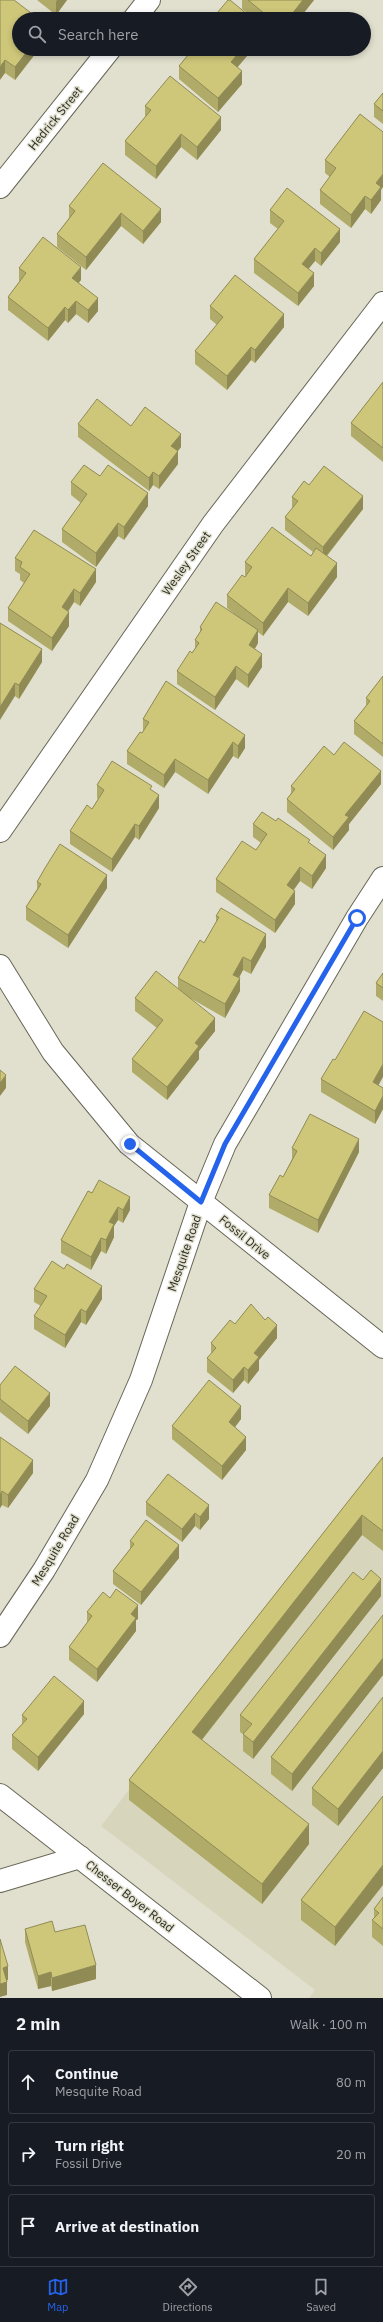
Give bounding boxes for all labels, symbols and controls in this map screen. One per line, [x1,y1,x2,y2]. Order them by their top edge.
search box [12,12,371,56]
icon: search [26,23,48,45]
text: Search here [58,25,138,44]
street label: Hedrick Street [25,83,85,153]
street label: Wesley Street [158,528,214,598]
route start [348,909,366,927]
route end [121,1135,139,1153]
street label: Fossil Drive [216,1212,274,1262]
street label: Mesquite Road [164,1213,204,1293]
street label: Mesquite Road [28,1512,82,1588]
street label: Chesser Boyer Road [83,1857,177,1935]
text: 2 min [16,2013,60,2035]
text: Walk · 100 m [290,2016,367,2033]
text: Continue [55,2064,119,2083]
icon: ahead [17,2071,39,2093]
text: 80 m [336,2074,366,2091]
text: Mesquite Road [55,2083,142,2100]
text: Turn right [55,2136,124,2155]
icon: right [17,2143,39,2165]
text: 20 m [336,2146,366,2163]
text: Fossil Drive [55,2155,122,2172]
icon: arrive [17,2215,39,2237]
text: Arrive at destination [55,2217,199,2236]
tab: Map [47,2276,69,2314]
tab: Directions [163,2276,213,2314]
tab: Saved [306,2276,336,2314]

